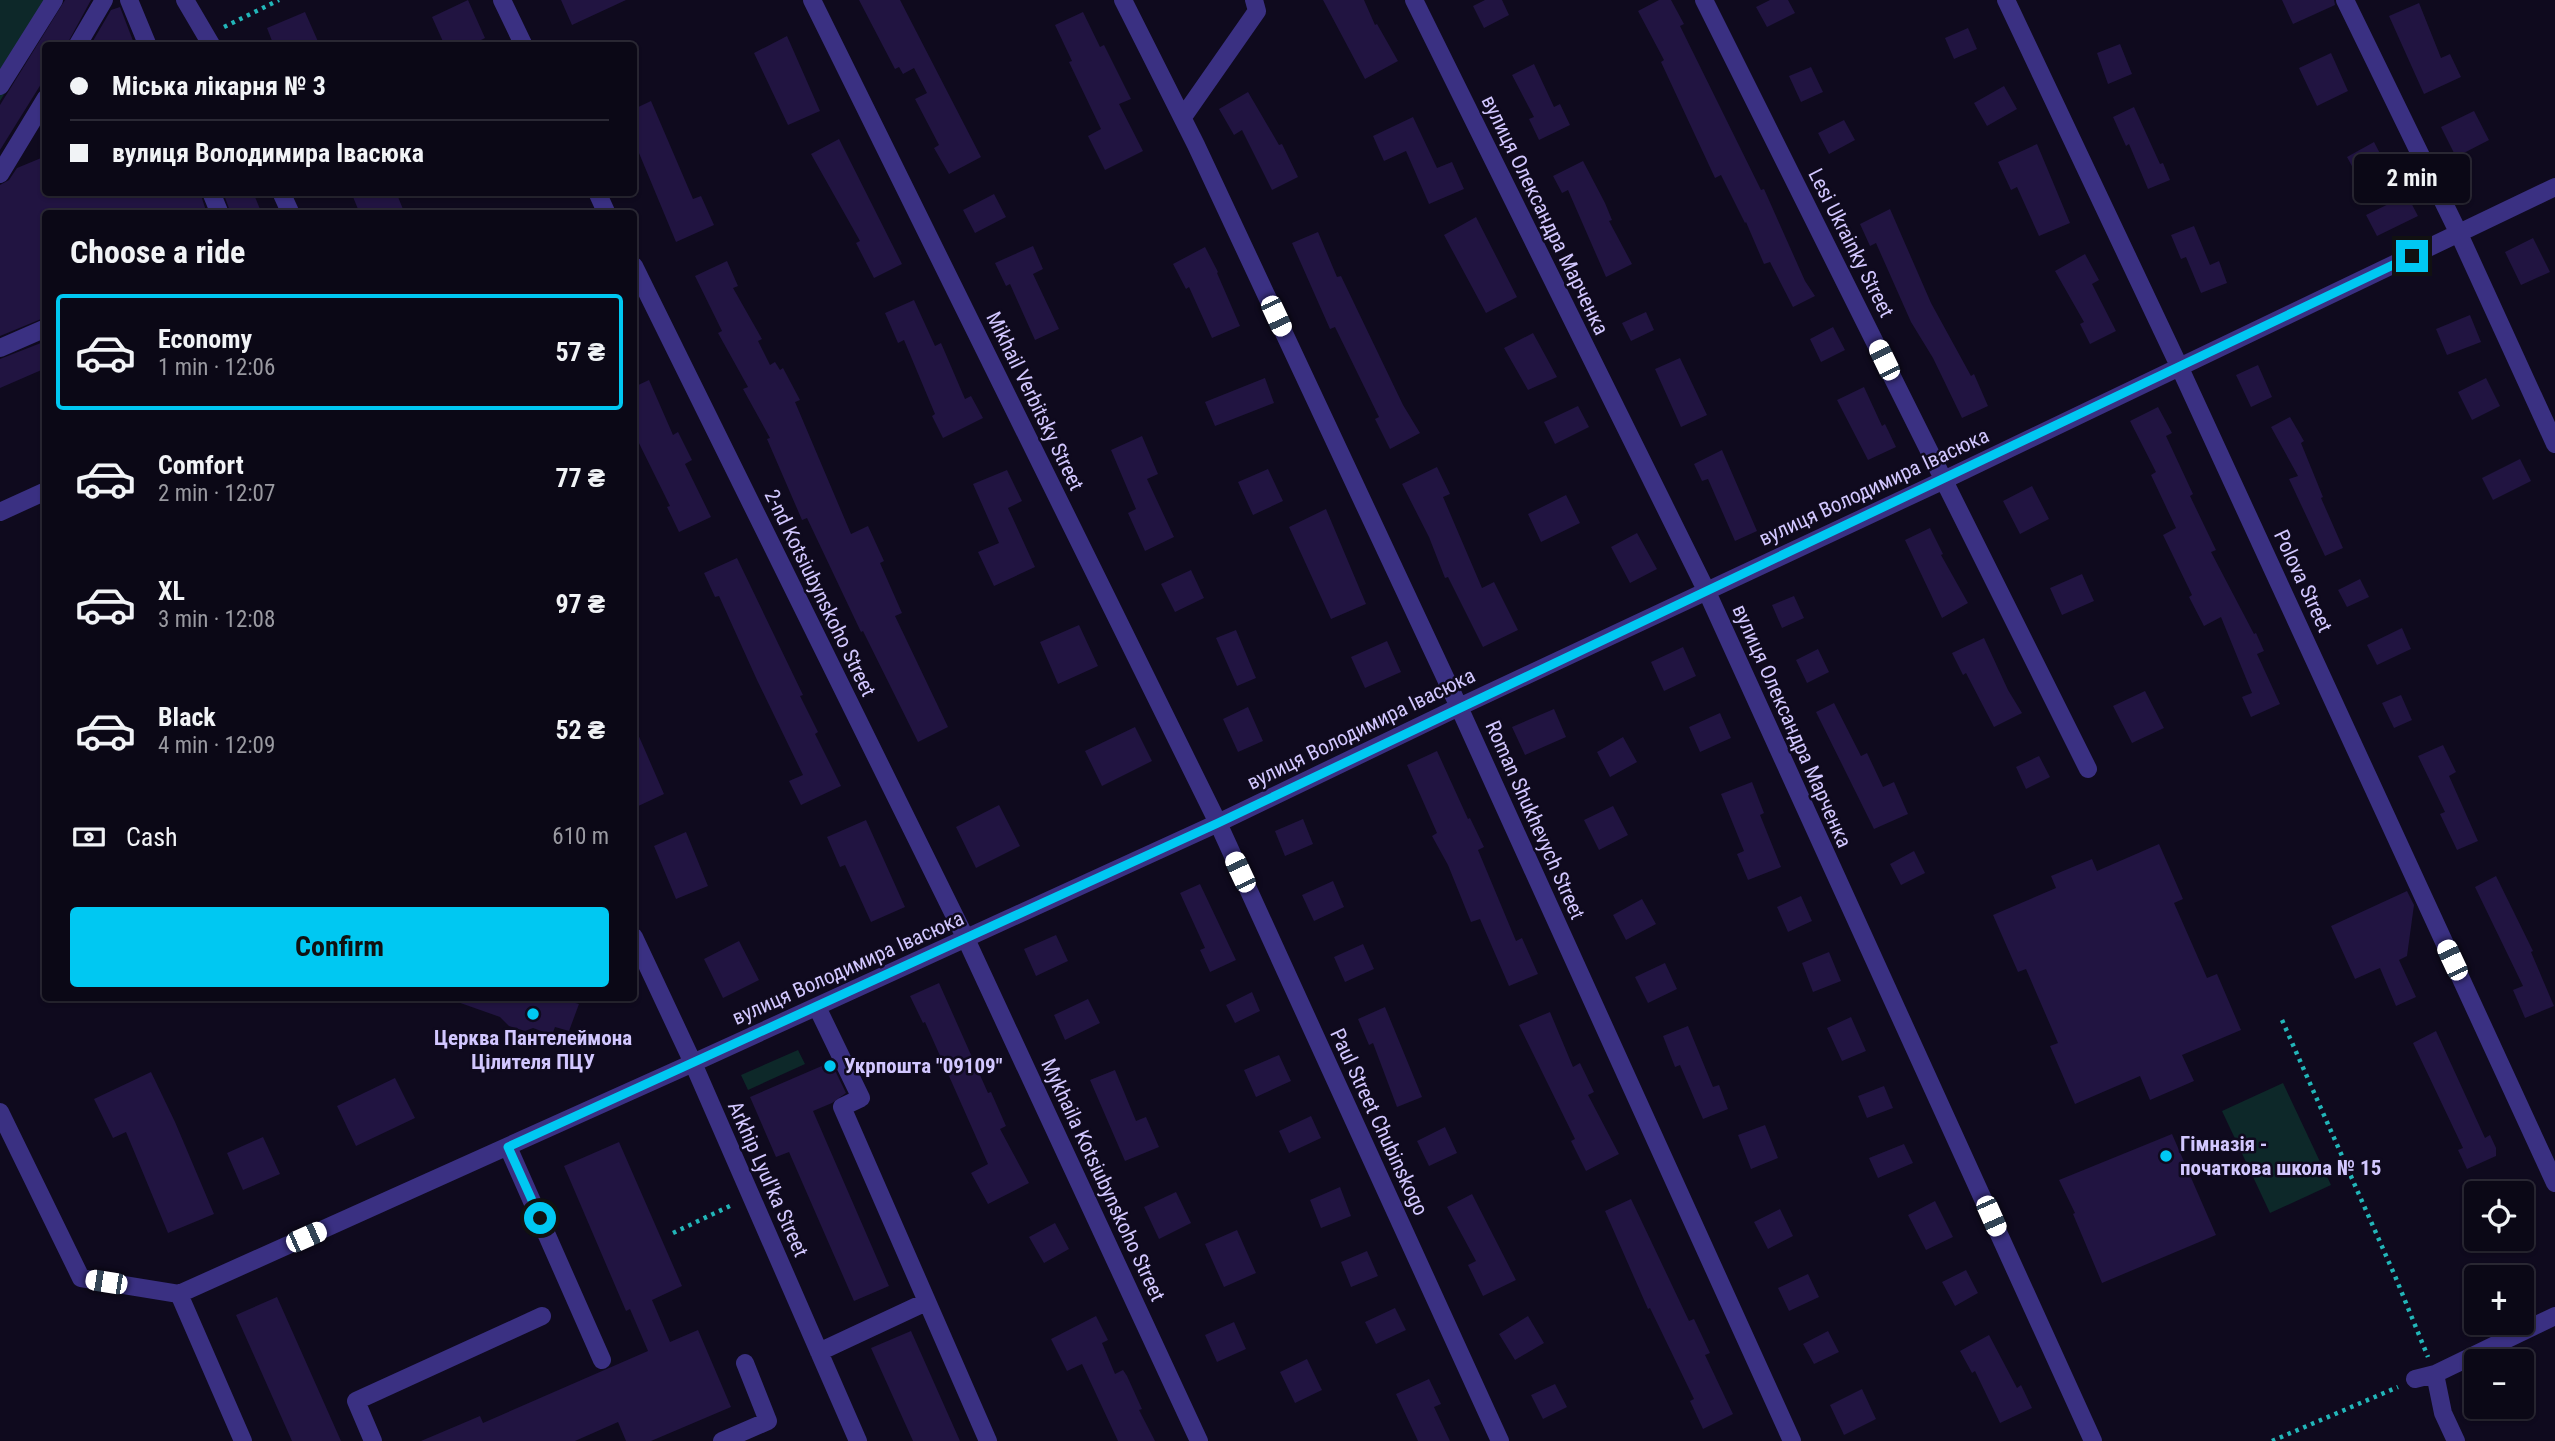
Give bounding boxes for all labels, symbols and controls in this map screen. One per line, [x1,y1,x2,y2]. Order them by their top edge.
text: Міська лікарня № 3 [112,71,326,101]
street label: вулиця Олександра Марченка [1476,91,1614,339]
text: вулиця Володимира Івасюка [112,138,424,168]
callout: 2 min [2354,154,2470,204]
street label: Lesi Ukrainky Street [1803,165,1899,321]
text: 2 min [2386,165,2438,192]
text: Choose a ride [70,233,245,271]
route end [2396,240,2428,272]
car [1258,293,1295,339]
street label: Mikhail Verbitsky Street [981,308,1089,494]
icon: car [74,321,137,384]
text: Economy [158,324,252,354]
text: 57 ₴ [555,337,605,367]
car [1866,337,1903,383]
text: 1 min · 12:06 [158,354,275,381]
street label: вулиця Володимира Івасюка [1755,423,1993,551]
icon: car [74,447,137,510]
text: Comfort [158,450,244,480]
text: 77 ₴ [555,463,605,493]
text: 2 min · 12:07 [158,480,275,507]
street label: 2-nd Kotsiubynskoho Street [759,486,881,700]
street label: Polova Street [2269,526,2337,636]
icon: car [74,573,137,636]
text: XL [158,576,185,606]
text: 97 ₴ [555,589,605,619]
street label: вулиця Олександра Марченка [1727,601,1857,851]
text: 3 min · 12:08 [158,606,275,633]
street label: вулиця Володимира Івасюка [1243,663,1479,795]
icon: car [74,699,137,762]
text: Black [158,702,216,732]
text: 52 ₴ [555,715,605,745]
street label: Roman Shukhevych Street [1480,717,1590,923]
text: 4 min · 12:09 [158,732,275,759]
icon: cash [70,818,108,856]
text: Cash [126,822,178,852]
text: 610 m [552,823,609,850]
car [1222,849,1259,895]
street label: вулиця Володимира Івасюка [729,906,967,1030]
button: Confirm [70,907,609,987]
car [2434,937,2471,983]
marker: Церква Пантелеймона Цілителя ПЦУ [525,1006,541,1022]
street label: Paul Street Chubinskogo [1325,1025,1433,1219]
place label: Церква Пантелеймона Цілителя ПЦУ [434,1026,632,1074]
place label: Укрпошта "09109" [844,1054,1003,1078]
street label: Mykhaila Kotsiubynskoho Street [1036,1055,1170,1305]
marker: Укрпошта "09109" [822,1058,838,1074]
street label: Arkhip Lyul'ka Street [723,1098,813,1260]
place label: Гімназія - початкова школа № 15 [2180,1132,2381,1180]
marker: Гімназія - початкова школа № 15 [2158,1148,2174,1164]
map controls [2464,1181,2534,1419]
button: locate [2464,1181,2534,1251]
car [1973,1193,2010,1239]
route start [524,1202,556,1234]
car [283,1219,330,1255]
button: + [2464,1265,2534,1335]
car [84,1268,129,1296]
button: − [2464,1349,2534,1419]

